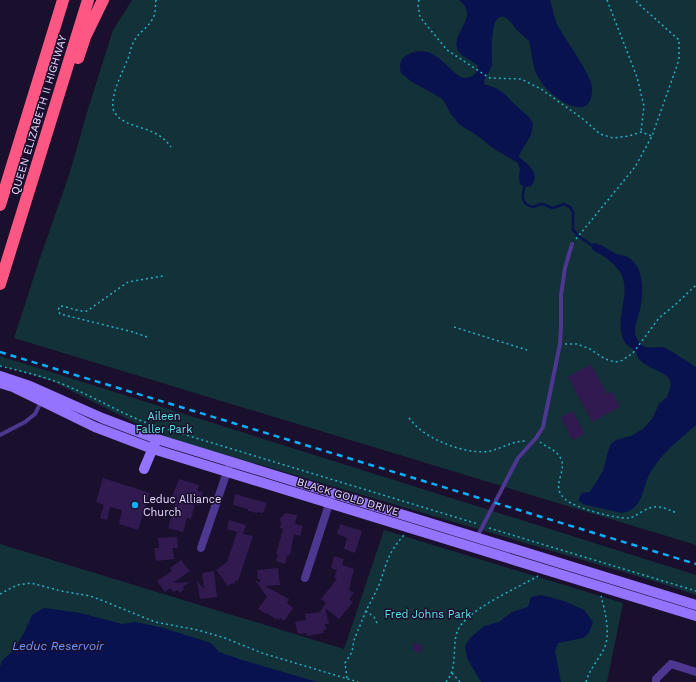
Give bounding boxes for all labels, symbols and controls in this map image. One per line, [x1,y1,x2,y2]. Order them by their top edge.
street label: QUEEN ELIZABETH II HIGHWAY [8,33,70,196]
park label: Aileen Faller Park [135,410,193,436]
street label: BLACK GOLD DRIVE [295,475,401,519]
place label: Leduc Alliance Church [143,493,221,519]
marker: Leduc Alliance Church [130,500,140,510]
park label: Fred Johns Park [385,608,471,621]
water label: Leduc Reservoir [12,639,105,653]

